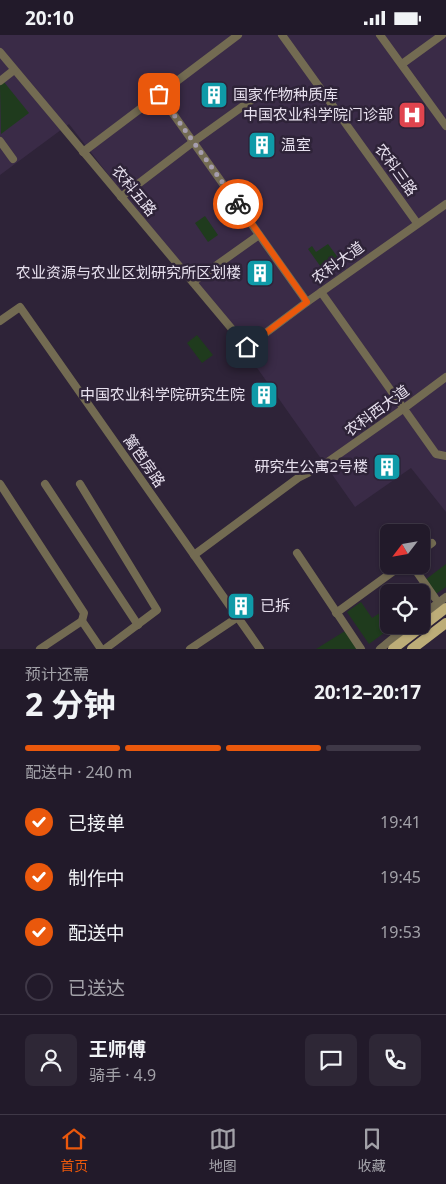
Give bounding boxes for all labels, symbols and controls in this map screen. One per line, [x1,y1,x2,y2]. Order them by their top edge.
text: 20:10 [25,5,74,31]
pin [138,73,180,115]
icon: bag [145,80,173,108]
building icon: 国家作物种质库 [199,80,229,110]
place label: 国家作物种质库 [233,84,338,104]
hospital icon: 中国农业科学院门诊部 [397,100,427,130]
place label: 中国农业科学院门诊部 [243,104,393,124]
building icon: 温室 [247,130,277,160]
place label: 温室 [281,134,311,154]
street label: 农科三路 [371,139,423,200]
street label: 农科五路 [108,161,162,220]
courier [213,179,263,229]
icon: bike [224,190,252,218]
street label: 农科大道 [307,236,368,288]
building icon: 农业资源与农业区划研究所区划楼 [245,258,275,288]
place label: 农业资源与农业区划研究所区划楼 [16,262,241,282]
pin [226,326,268,368]
icon: home [233,333,261,361]
building icon: 中国农业科学院研究生院 [249,380,279,410]
street label: 农科西大道 [340,380,413,440]
place label: 中国农业科学院研究生院 [80,384,245,404]
street label: 篱笆房路 [119,430,170,491]
building icon: 研究生公寓2号楼 [372,452,402,482]
place label: 研究生公寓2号楼 [254,456,368,476]
north arrow [380,524,430,574]
map controls [380,524,430,634]
button: locate [380,584,430,634]
building icon: 已拆 [226,591,256,621]
place label: 已拆 [260,595,290,615]
text: 预计还需 [25,663,89,685]
text: 20:12–20:17 [314,679,421,705]
text: 2 分钟 [25,682,116,725]
text: 配送中 · 240 m [25,761,132,783]
icon: check [25,808,53,836]
text: 已接单 [68,810,125,836]
text: 19:41 [380,811,421,833]
icon: check [25,863,53,891]
text: 制作中 [68,865,125,891]
text: 19:45 [380,866,421,888]
icon: check [25,918,53,946]
text: 配送中 [68,920,125,946]
text: 19:53 [380,921,421,943]
text: 已送达 [68,975,125,1001]
button: person [25,1034,77,1086]
button: chat [305,1034,357,1086]
button: phone [369,1034,421,1086]
text: 王师傅 [89,1036,146,1062]
text: 骑手 · 4.9 [89,1064,156,1086]
tab: 首页 [60,1125,88,1175]
tab: 地图 [209,1125,237,1175]
tab: 收藏 [358,1125,386,1175]

